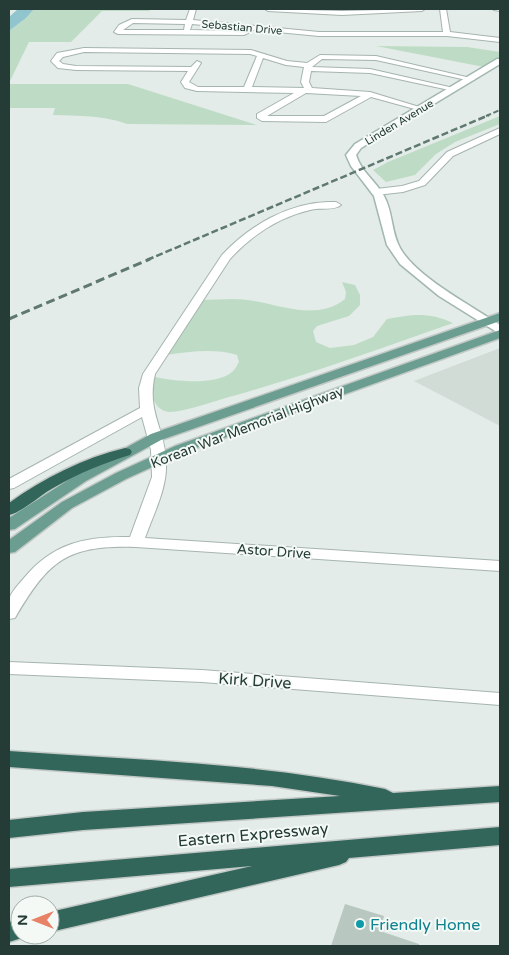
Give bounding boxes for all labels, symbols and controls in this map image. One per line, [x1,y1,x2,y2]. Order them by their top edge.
street label: Sebastian Drive [201,17,283,38]
street label: Linden Avenue [363,97,436,148]
street label: Korean War Memorial Highway [148,383,347,472]
street label: Astor Drive [236,540,312,563]
street label: Kirk Drive [218,668,292,694]
street label: Eastern Expressway [177,818,330,852]
north arrow [10,895,60,945]
text: N [14,914,31,926]
place label: Friendly Home [370,915,480,935]
marker: Friendly Home [354,918,366,930]

